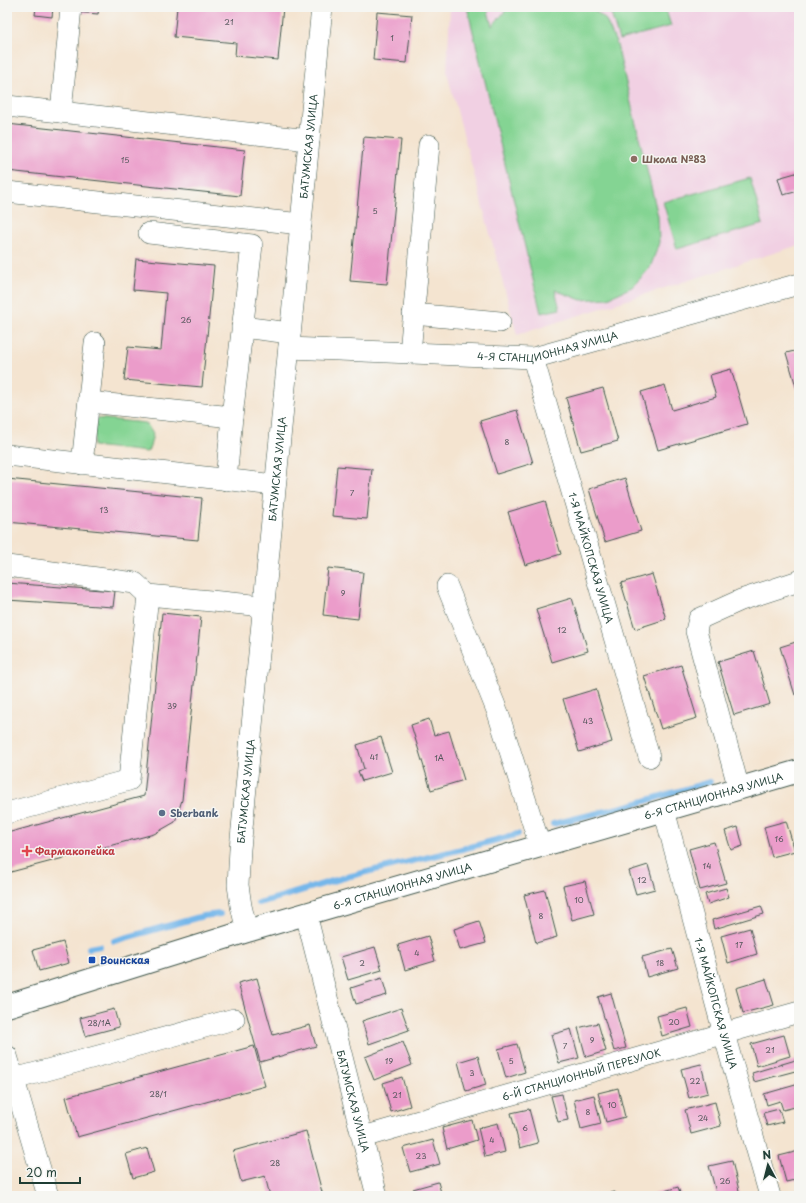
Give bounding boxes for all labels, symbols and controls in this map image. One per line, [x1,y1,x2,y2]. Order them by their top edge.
house number: 21 [224,16,234,28]
house number: 1 [390,32,394,44]
street label: БАТУМСКАЯ УЛИЦА [295,93,321,199]
place label: Школа №83 [642,151,707,166]
house number: 15 [121,154,129,166]
marker: Школа №83 [629,154,639,164]
house number: 5 [372,205,378,217]
house number: 26 [181,314,192,326]
street label: 4-Я СТАНЦИОННАЯ УЛИЦА [477,327,620,365]
street label: БАТУМСКАЯ УЛИЦА [264,415,289,522]
house number: 8 [505,436,510,448]
house number: 7 [350,487,355,499]
street label: 1-Я МАЙКОПСКАЯ УЛИЦА [565,490,618,625]
house number: 13 [100,504,108,516]
house number: 9 [341,587,346,599]
house number: 12 [557,624,567,636]
house number: 39 [167,700,177,712]
house number: 43 [583,715,593,727]
street label: БАТУМСКАЯ УЛИЦА [233,738,258,844]
house number: 41 [370,751,378,763]
house number: 1А [434,752,444,764]
street label: 6-Я СТАНЦИОННАЯ УЛИЦА [642,768,785,823]
place label: Sberbank [170,805,219,820]
marker: Sberbank [157,808,167,818]
house number: 16 [774,833,784,845]
place label: Фармакопейка [35,843,115,858]
marker: Фармакопейка [22,846,32,856]
street label: 6-Я СТАНЦИОННАЯ УЛИЦА [331,858,474,913]
house number: 14 [703,860,711,872]
house number: 12 [637,874,647,886]
house number: 10 [574,894,584,906]
house number: 8 [539,910,544,922]
street label: 1-Я МАЙКОПСКАЯ УЛИЦА [691,936,742,1071]
house number: 17 [735,939,744,951]
house number: 4 [414,947,420,959]
place label: Воинская [100,952,150,967]
marker: Воинская [87,955,97,965]
house number: 2 [359,957,365,969]
house number: 18 [656,957,664,969]
house number: 20 [668,1016,680,1028]
house number: 28/1А [87,1017,111,1029]
house number: 9 [590,1034,595,1046]
house number: 7 [563,1040,568,1052]
street label: 6-Й СТАНЦИОННЫЙ ПЕРЕУЛОК [500,1044,663,1104]
house number: 21 [765,1044,775,1056]
street label: БАТУМСКАЯ УЛИЦА [334,1048,374,1154]
house number: 19 [385,1055,393,1067]
house number: 5 [508,1055,514,1067]
house number: 3 [469,1067,475,1079]
house number: 22 [690,1075,700,1087]
house number: 28/1 [149,1088,167,1100]
house number: 21 [392,1089,402,1101]
house number: 10 [607,1099,617,1111]
house number: 8 [586,1106,591,1118]
house number: 24 [698,1112,708,1124]
house number: 6 [522,1122,528,1134]
house number: 4 [489,1134,495,1146]
north arrow [748,1145,788,1185]
text: N [761,1146,772,1164]
house number: 23 [416,1150,426,1162]
house number: 28 [270,1157,280,1169]
scale bar [20,1159,80,1185]
text: 20 m [26,1163,57,1181]
house number: 26 [720,1175,731,1187]

